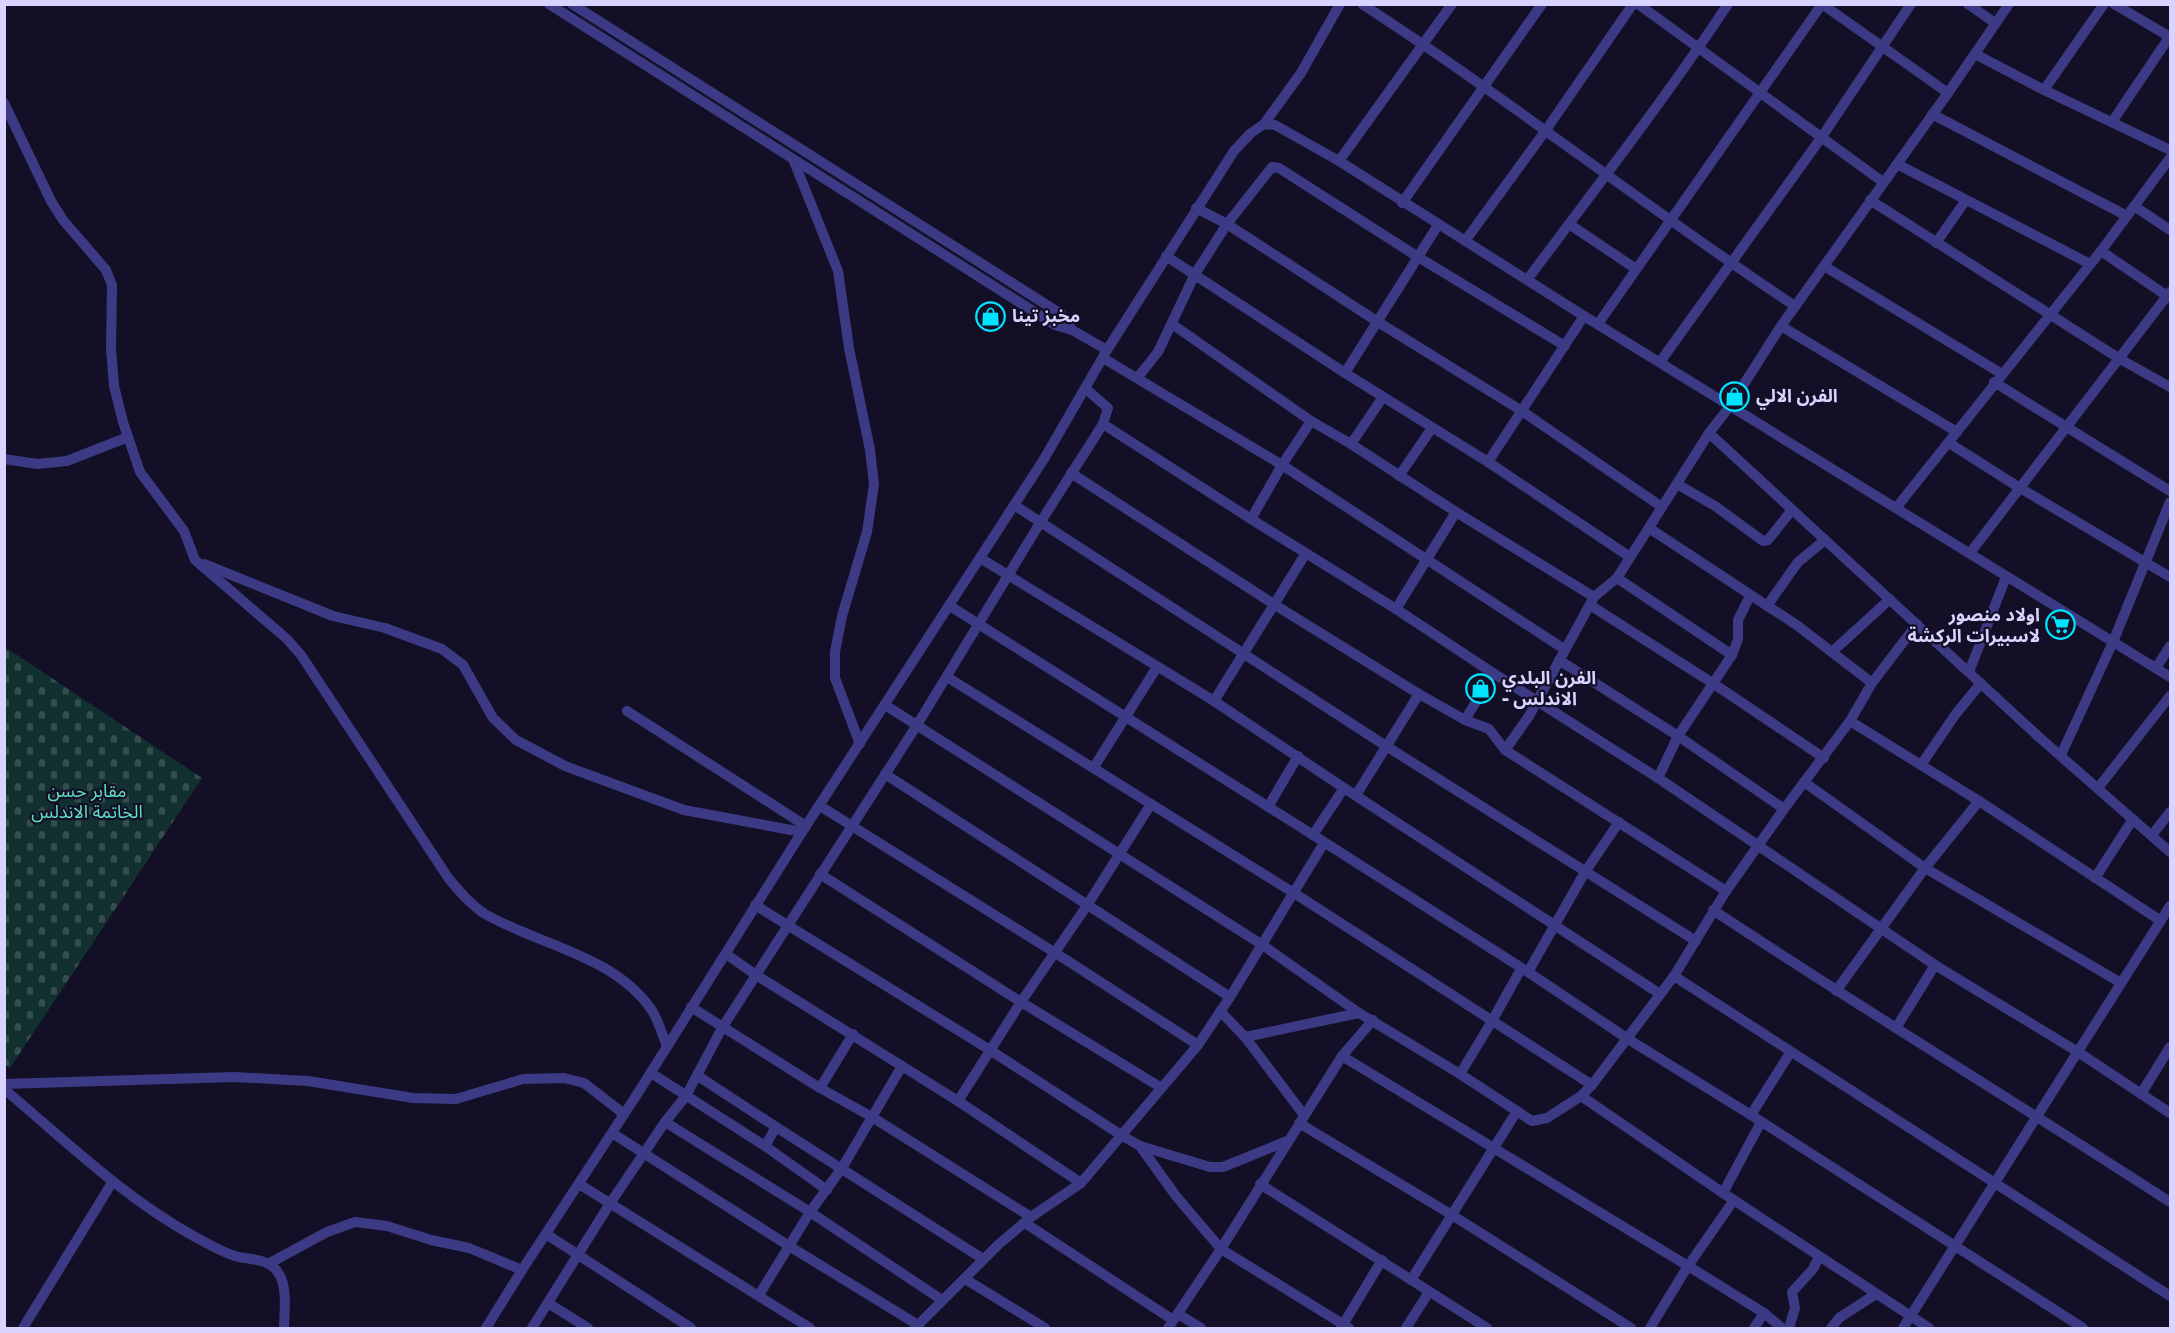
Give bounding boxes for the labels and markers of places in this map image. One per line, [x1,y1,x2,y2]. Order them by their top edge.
shop icon: مخبز تينا [975,300,1007,332]
place label: مخبز تينا [1012,304,1080,327]
shop icon: الفرن الالي [1719,380,1751,412]
place label: الفرن الالي [1756,384,1838,410]
place label: اولاد منصور لاسبيرات الركشة [1908,603,2040,647]
supermarket icon: اولاد منصور لاسبيرات الركشة [2045,609,2077,641]
place label: الفرن البلدي - الاندلس [1502,666,1596,709]
shop icon: الفرن البلدي - الاندلس [1465,672,1497,704]

